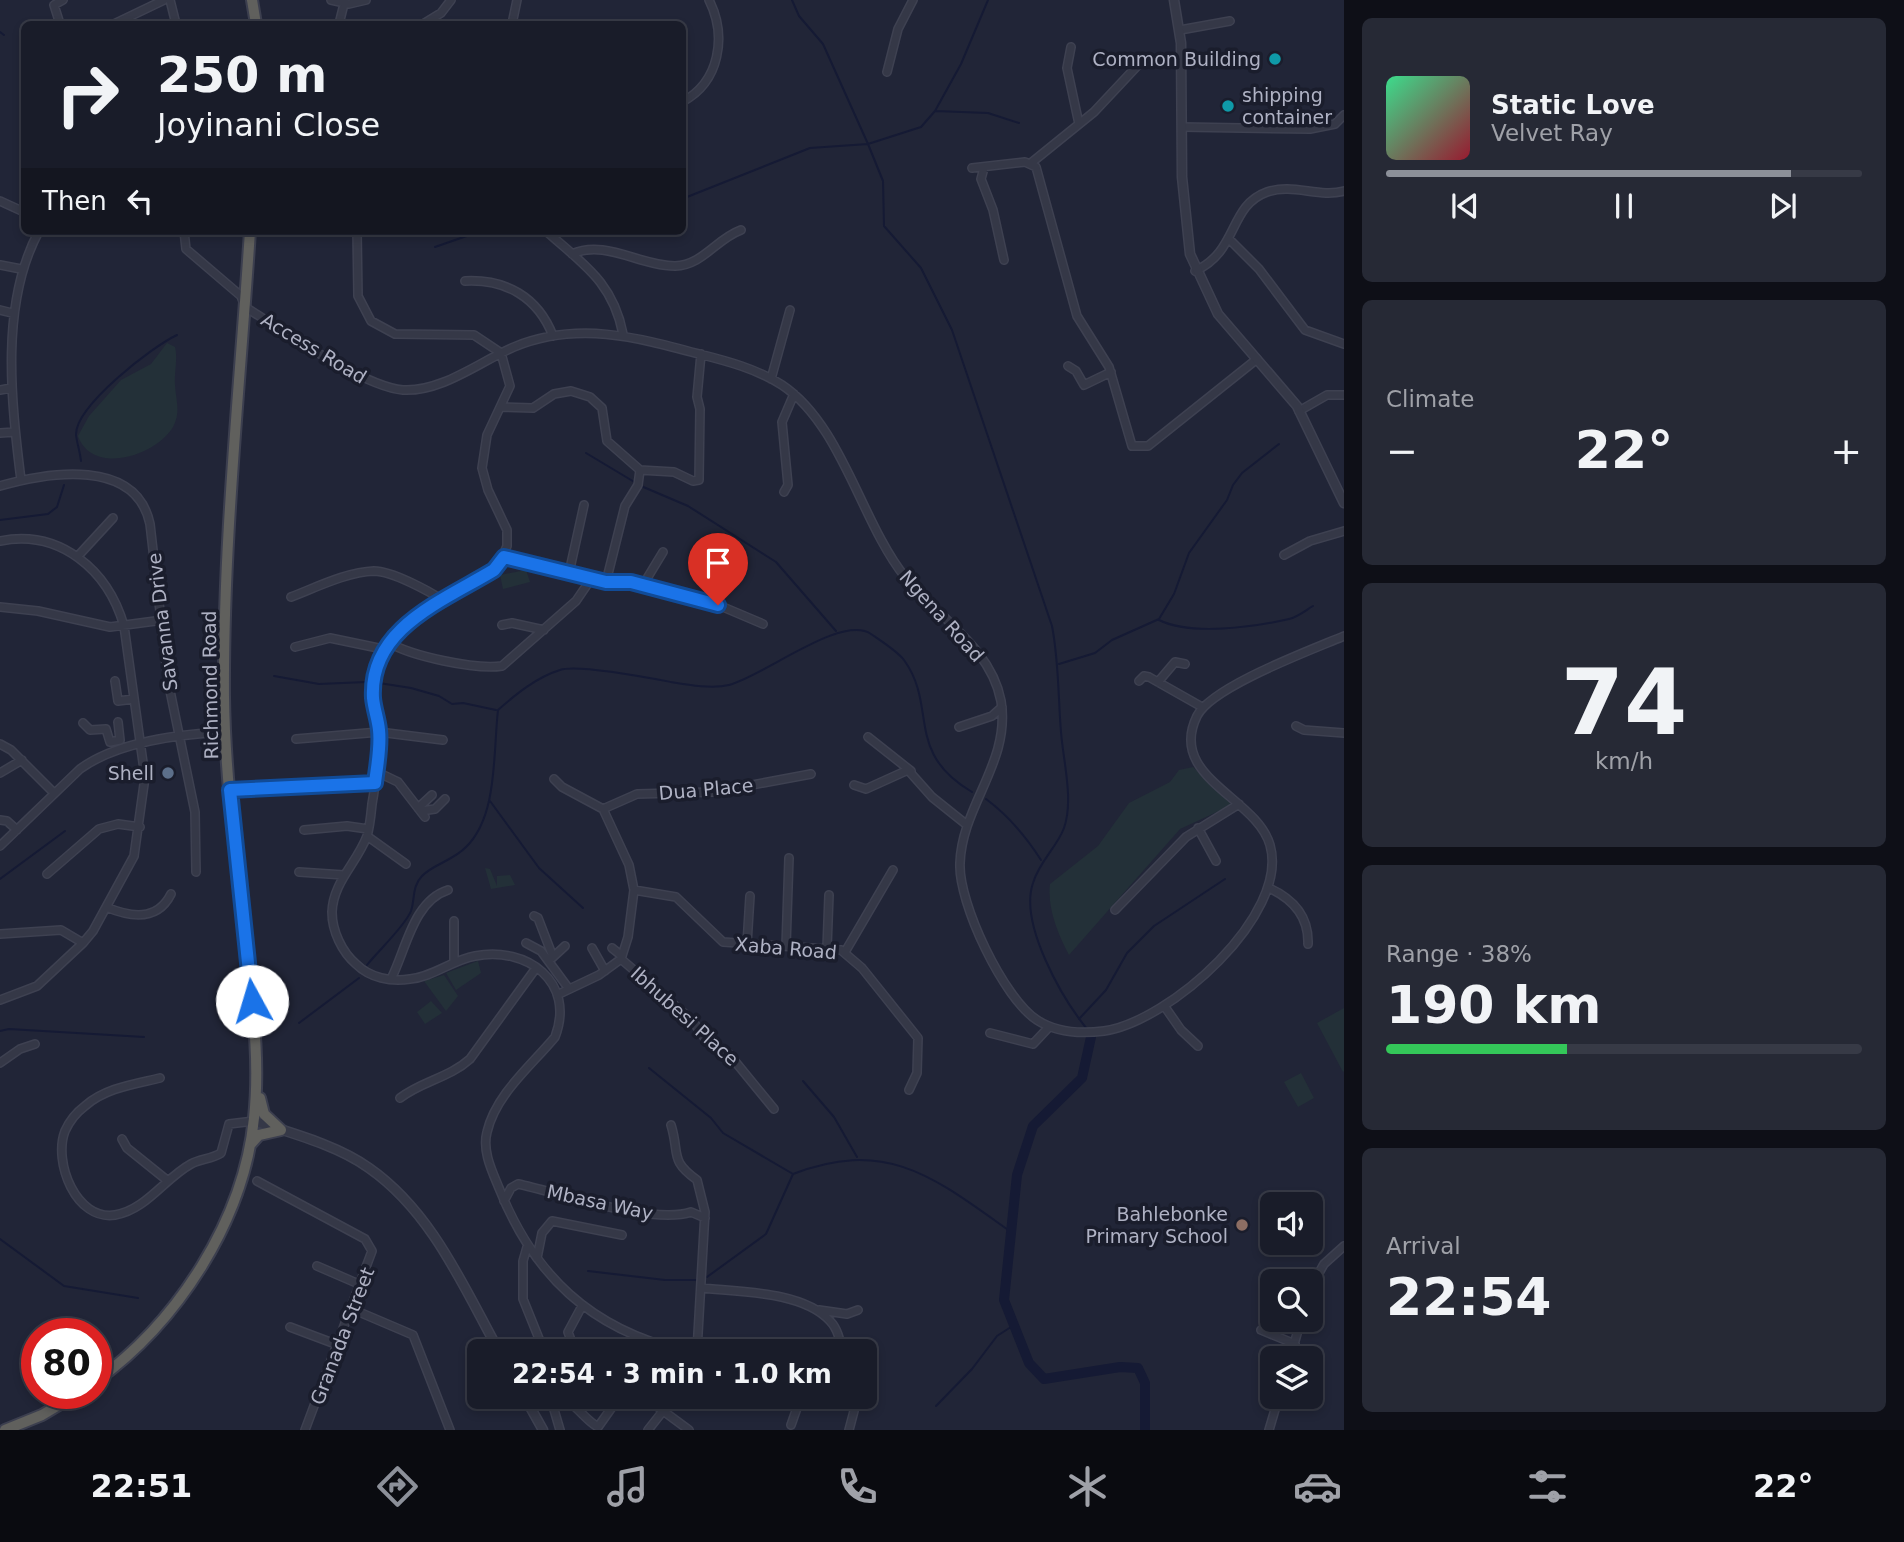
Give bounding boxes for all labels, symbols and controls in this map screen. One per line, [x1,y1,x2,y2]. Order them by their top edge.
text: 250 m [157,47,327,104]
place label: Common Building [1092,48,1261,70]
icon: right [42,49,133,140]
marker: Common Building [1267,51,1283,67]
place label: shipping container [1242,84,1332,128]
text: Static Love [1491,90,1655,120]
marker: shipping container [1220,98,1236,114]
text: Joyinani Close [157,106,380,144]
text: Velvet Ray [1491,120,1613,146]
icon: left [121,182,159,220]
text: Then [42,186,107,216]
icon: previous [1446,187,1484,225]
icon: pause [1605,187,1643,225]
icon: next [1764,187,1802,225]
street label: Access Road [257,308,371,388]
text: Climate [1386,386,1475,412]
text: 22° [1575,420,1673,480]
text: − [1386,429,1418,473]
text: + [1830,429,1862,473]
pin [688,533,748,605]
icon: arrive [699,544,737,582]
street label: Savanna Drive [143,552,181,692]
street label: Ngena Road [895,566,989,666]
street label: Richmond Road [198,610,222,760]
text: 74 [1561,650,1687,755]
text: km/h [1595,748,1653,774]
place label: Shell [108,762,154,784]
marker: Shell [160,765,176,781]
street label: Dua Place [658,774,754,804]
street label: Xaba Road [734,933,838,963]
text: Range · 38% [1386,941,1532,967]
street label: Ibhubesi Place [627,962,743,1070]
position arrow [215,964,289,1038]
text: 190 km [1386,975,1601,1035]
street label: Mbasa Way [545,1180,655,1224]
map controls [1260,1192,1323,1409]
button: sound [1260,1192,1323,1255]
place label: Bahlebonke Primary School [1085,1203,1228,1247]
marker: Bahlebonke Primary School [1234,1217,1250,1233]
text: Arrival [1386,1233,1461,1259]
street label: Granada Street [306,1264,378,1408]
text: 22:54 [1386,1267,1552,1327]
button: search [1260,1269,1323,1332]
speed limit sign: 80 [21,1318,112,1409]
button: layers [1260,1346,1323,1409]
text: 22:54 · 3 min · 1.0 km [512,1359,832,1389]
icon: directions [373,1462,422,1511]
icon: music [603,1462,652,1511]
icon: phone [833,1462,882,1511]
icon: climate [1063,1462,1112,1511]
icon: car [1293,1462,1342,1511]
icon: filters [1523,1462,1572,1511]
text: 22:51 [90,1467,192,1505]
text: 22° [1753,1467,1813,1505]

